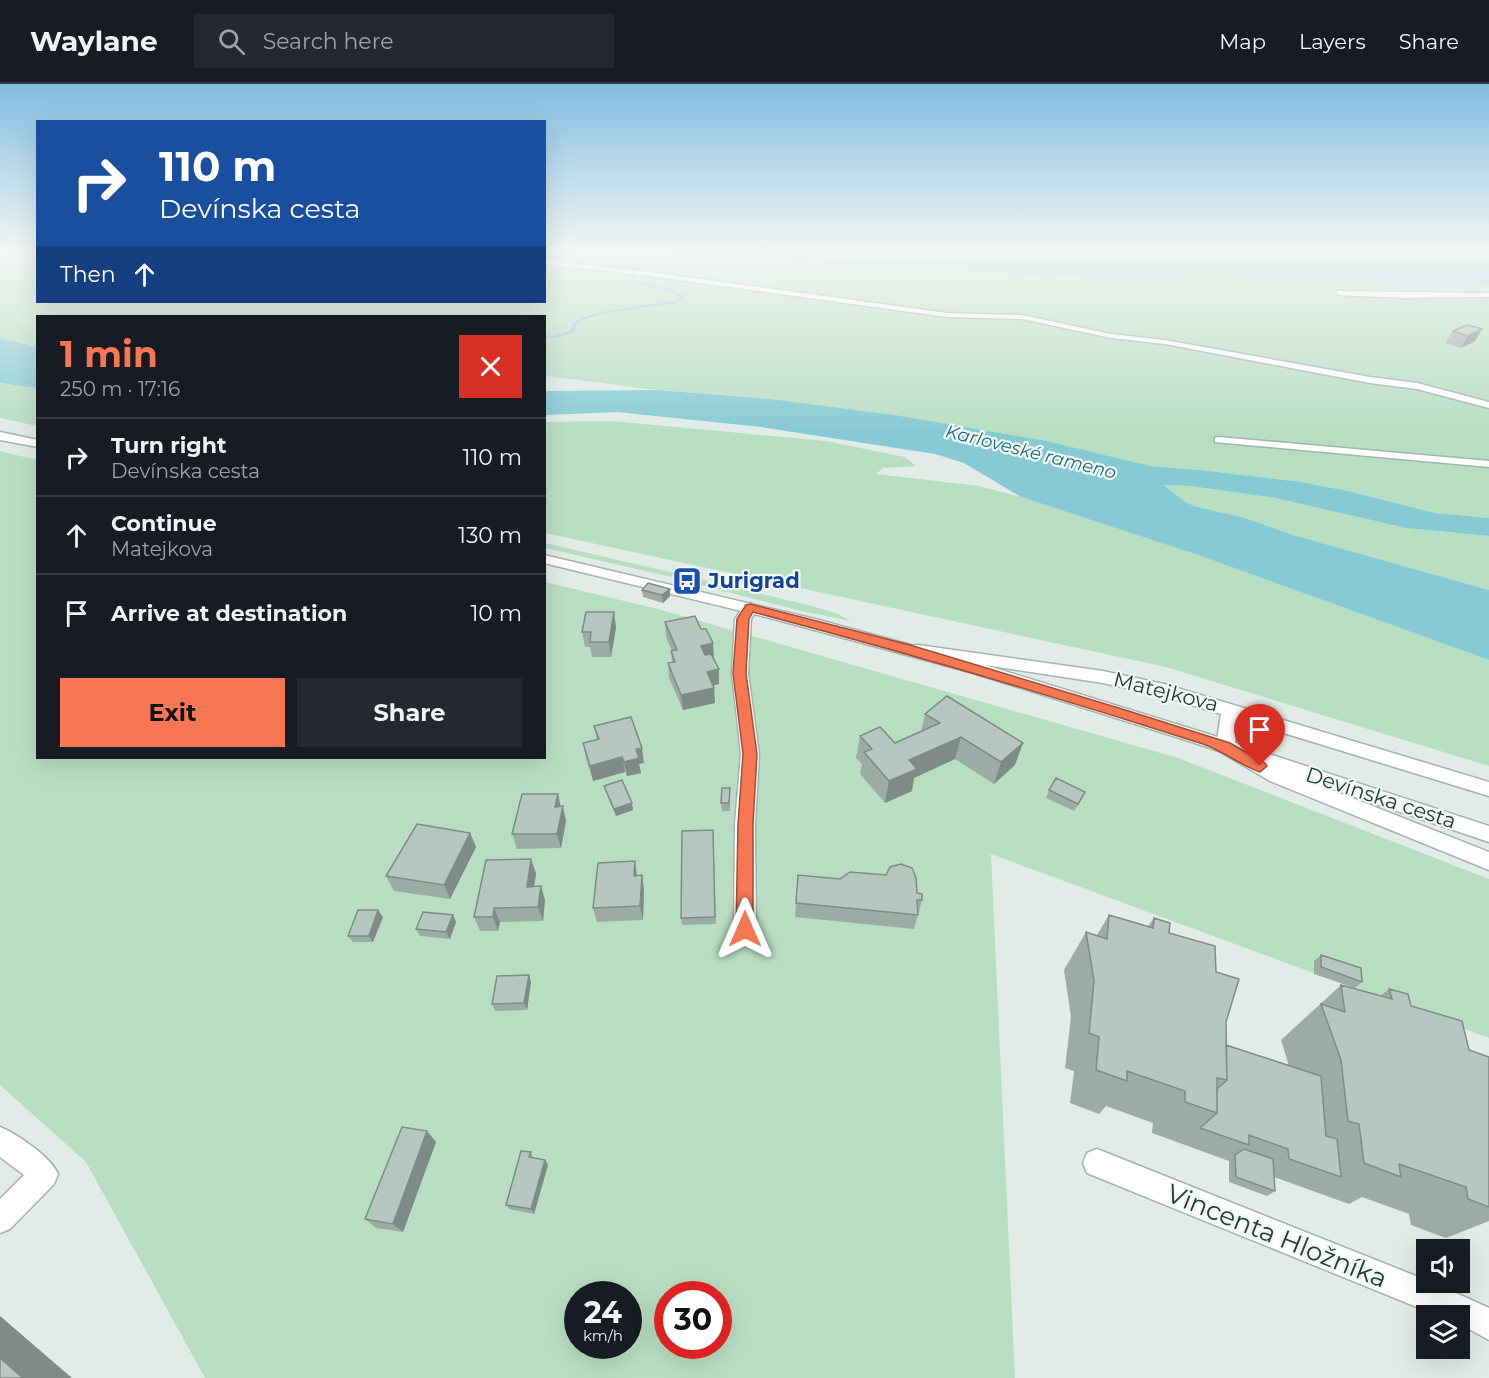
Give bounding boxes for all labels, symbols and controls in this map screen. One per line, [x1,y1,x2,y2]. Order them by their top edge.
search box [194,14,614,68]
text: Waylane [30,24,158,58]
icon: search [215,25,248,58]
text: Search here [263,28,393,55]
text: Map [1219,29,1266,54]
text: Layers [1299,29,1366,54]
text: Share [1399,29,1459,54]
text: 110 m [159,140,276,192]
icon: right [60,144,138,222]
text: Devínska cesta [159,192,360,225]
icon: ahead [128,258,161,291]
text: Then [60,261,116,288]
text: 1 min [60,332,158,376]
button: close [459,335,522,398]
text: 250 m · 17:16 [60,377,180,401]
water label: Karloveské rameno [943,420,1119,484]
text: Turn right [111,432,226,459]
icon: right [60,441,93,474]
text: 110 m [462,444,522,471]
text: Devínska cesta [111,459,260,483]
text: Continue [111,510,217,537]
icon: ahead [60,519,93,552]
text: 130 m [458,522,522,549]
text: Matejkova [111,537,213,561]
bus stop icon: Jurigrad [671,565,703,597]
place label: Jurigrad [707,568,800,593]
icon: arrive [60,597,93,630]
text: Arrive at destination [111,600,347,627]
text: 10 m [470,600,522,627]
street label: Matejkova [1111,666,1221,717]
button: Exit [60,678,285,747]
button: Share [297,678,522,747]
pin [1234,704,1285,766]
icon: arrive [1243,713,1276,746]
street label: Devínska cesta [1303,761,1459,834]
position arrow [713,897,777,961]
street label: Vincenta Hložníka [1162,1177,1392,1295]
map controls [1416,1239,1470,1359]
button: sound [1416,1239,1470,1293]
speed limit sign: 30 [654,1281,732,1359]
text: 24 [584,1294,622,1331]
button: layers [1416,1305,1470,1359]
text: km/h [583,1326,623,1345]

